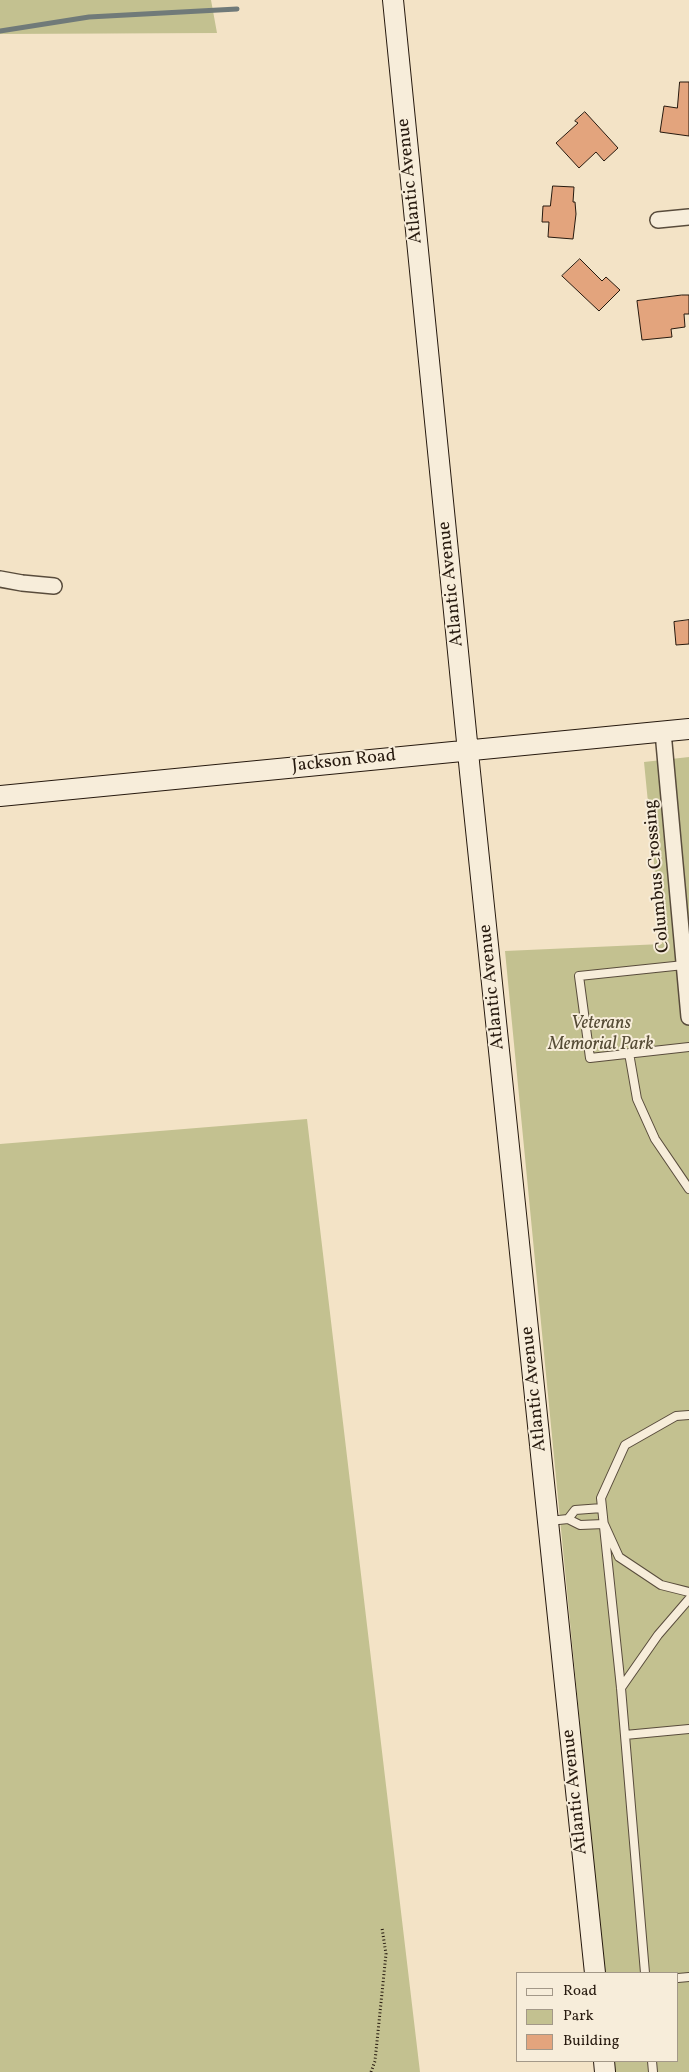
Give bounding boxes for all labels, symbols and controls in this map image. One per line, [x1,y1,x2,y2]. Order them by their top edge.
street label: Atlantic Avenue [394,117,428,245]
street label: Atlantic Avenue [435,520,469,648]
street label: Jackson Road [291,746,397,778]
street label: Columbus Crossing [641,799,675,953]
street label: Atlantic Avenue [476,923,510,1051]
park label: Veterans Memorial Park [548,1014,654,1056]
street label: Atlantic Avenue [518,1325,552,1453]
street label: Atlantic Avenue [559,1728,593,1856]
legend [516,1972,679,2062]
text: Road [563,1981,597,2002]
text: Park [563,2006,594,2027]
text: Building [563,2031,619,2052]

